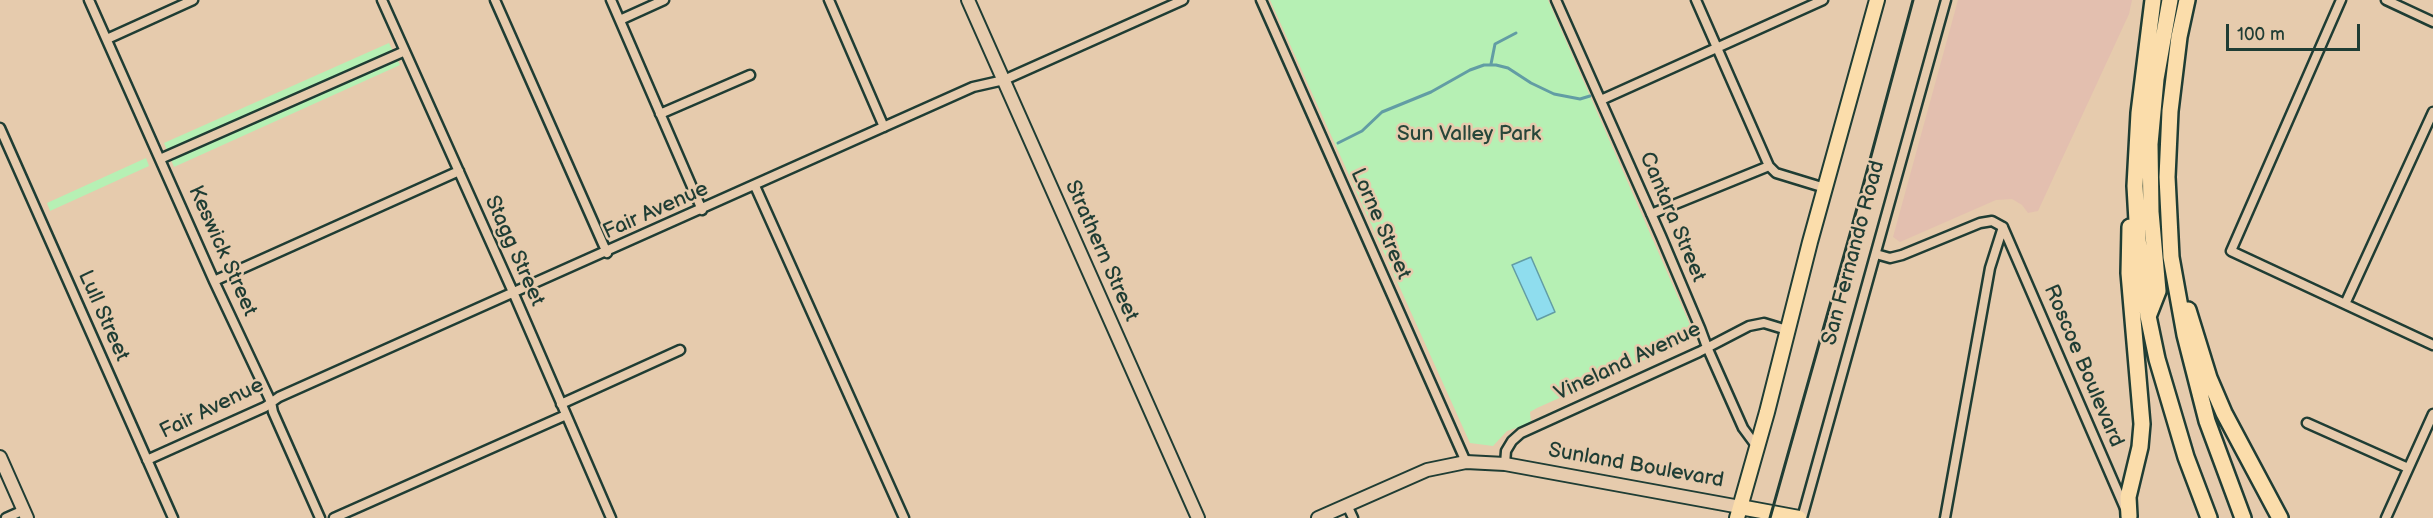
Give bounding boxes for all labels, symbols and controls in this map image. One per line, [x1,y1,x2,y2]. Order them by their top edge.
scale bar [2229,12,2362,50]
text: 100 m [2237,24,2285,45]
park label: Sun Valley Park [1397,122,1541,148]
street label: Cantara Street [1633,148,1711,286]
street label: San Fernando Road [1817,158,1891,348]
street label: Lorne Street [1344,165,1416,283]
street label: Fair Avenue [600,177,712,245]
street label: Strathern Street [1059,177,1143,325]
street label: Keswick Street [182,182,262,320]
street label: Stagg Street [478,192,550,310]
street label: Lull Street [72,267,134,365]
street label: Roscoe Boulevard [2037,281,2129,451]
street label: Vineland Avenue [1551,317,1705,407]
street label: Fair Avenue [156,373,268,445]
street label: Sunland Boulevard [1546,438,1726,494]

